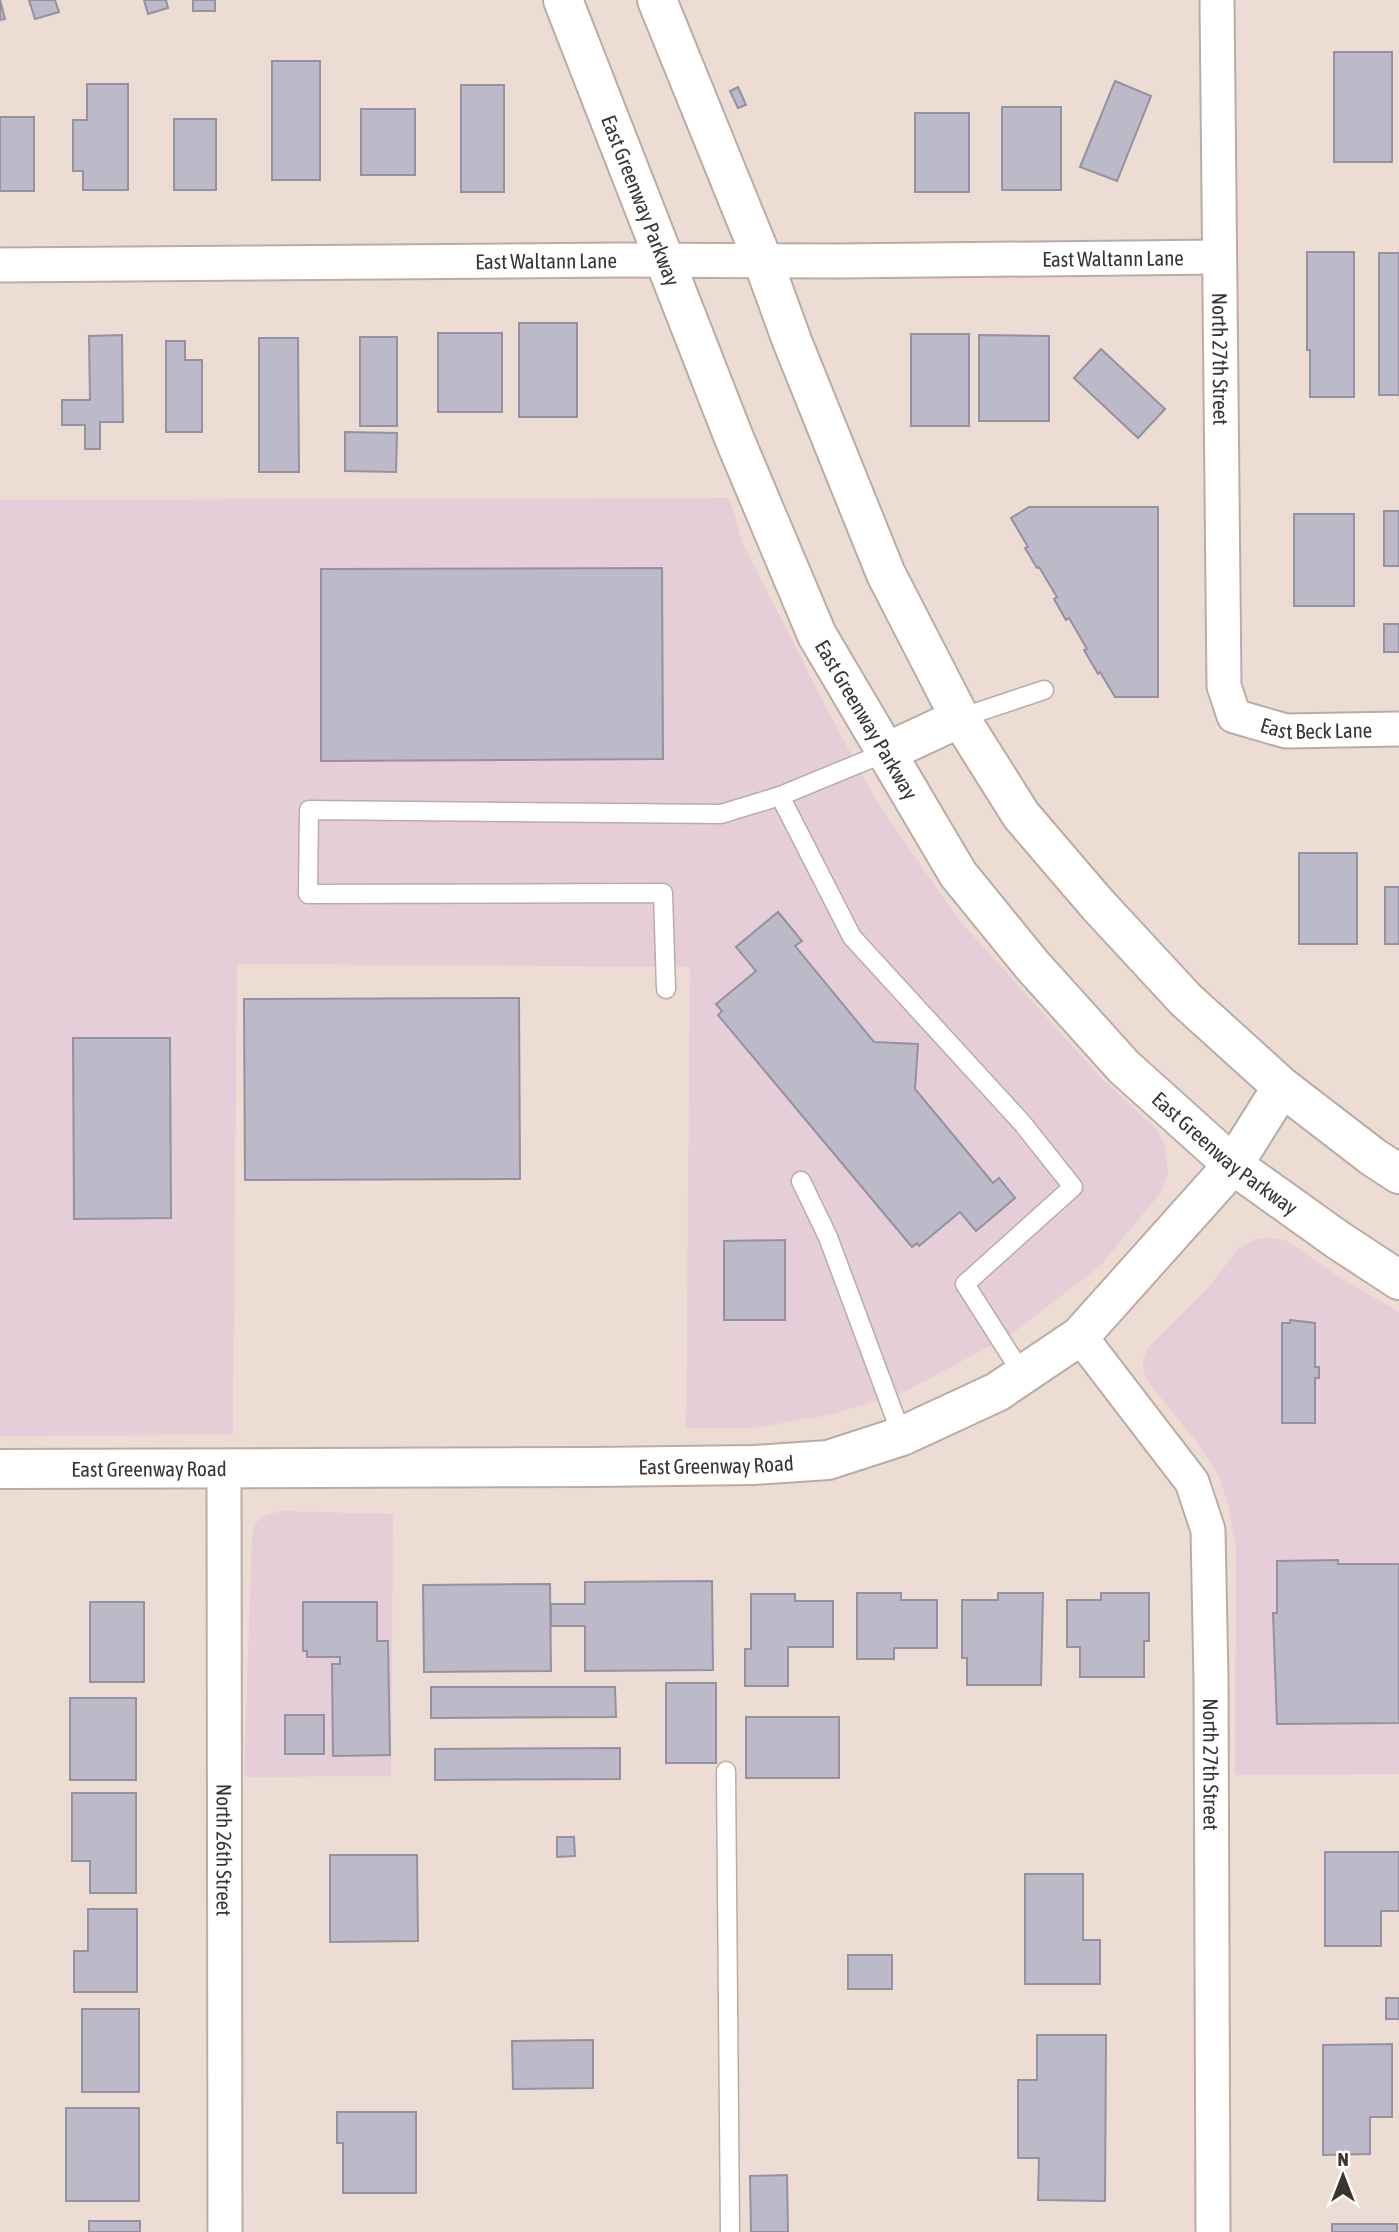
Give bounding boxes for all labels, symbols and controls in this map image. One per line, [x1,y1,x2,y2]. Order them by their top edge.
street label: East Greenway Parkway [597,112,685,289]
street label: East Waltann Lane [1042,245,1184,271]
street label: East Waltann Lane [475,248,617,273]
street label: North 27th Street [1208,293,1233,425]
street label: East Greenway Parkway [810,635,923,804]
street label: East Beck Lane [1258,712,1372,743]
street label: East Greenway Parkway [1147,1086,1303,1220]
street label: East Greenway Road [638,1450,794,1478]
street label: East Greenway Road [71,1456,227,1481]
street label: North 27th Street [1199,1698,1224,1831]
street label: North 26th Street [212,1784,237,1916]
north arrow [1308,2141,1378,2211]
text: N [1337,2148,1349,2170]

